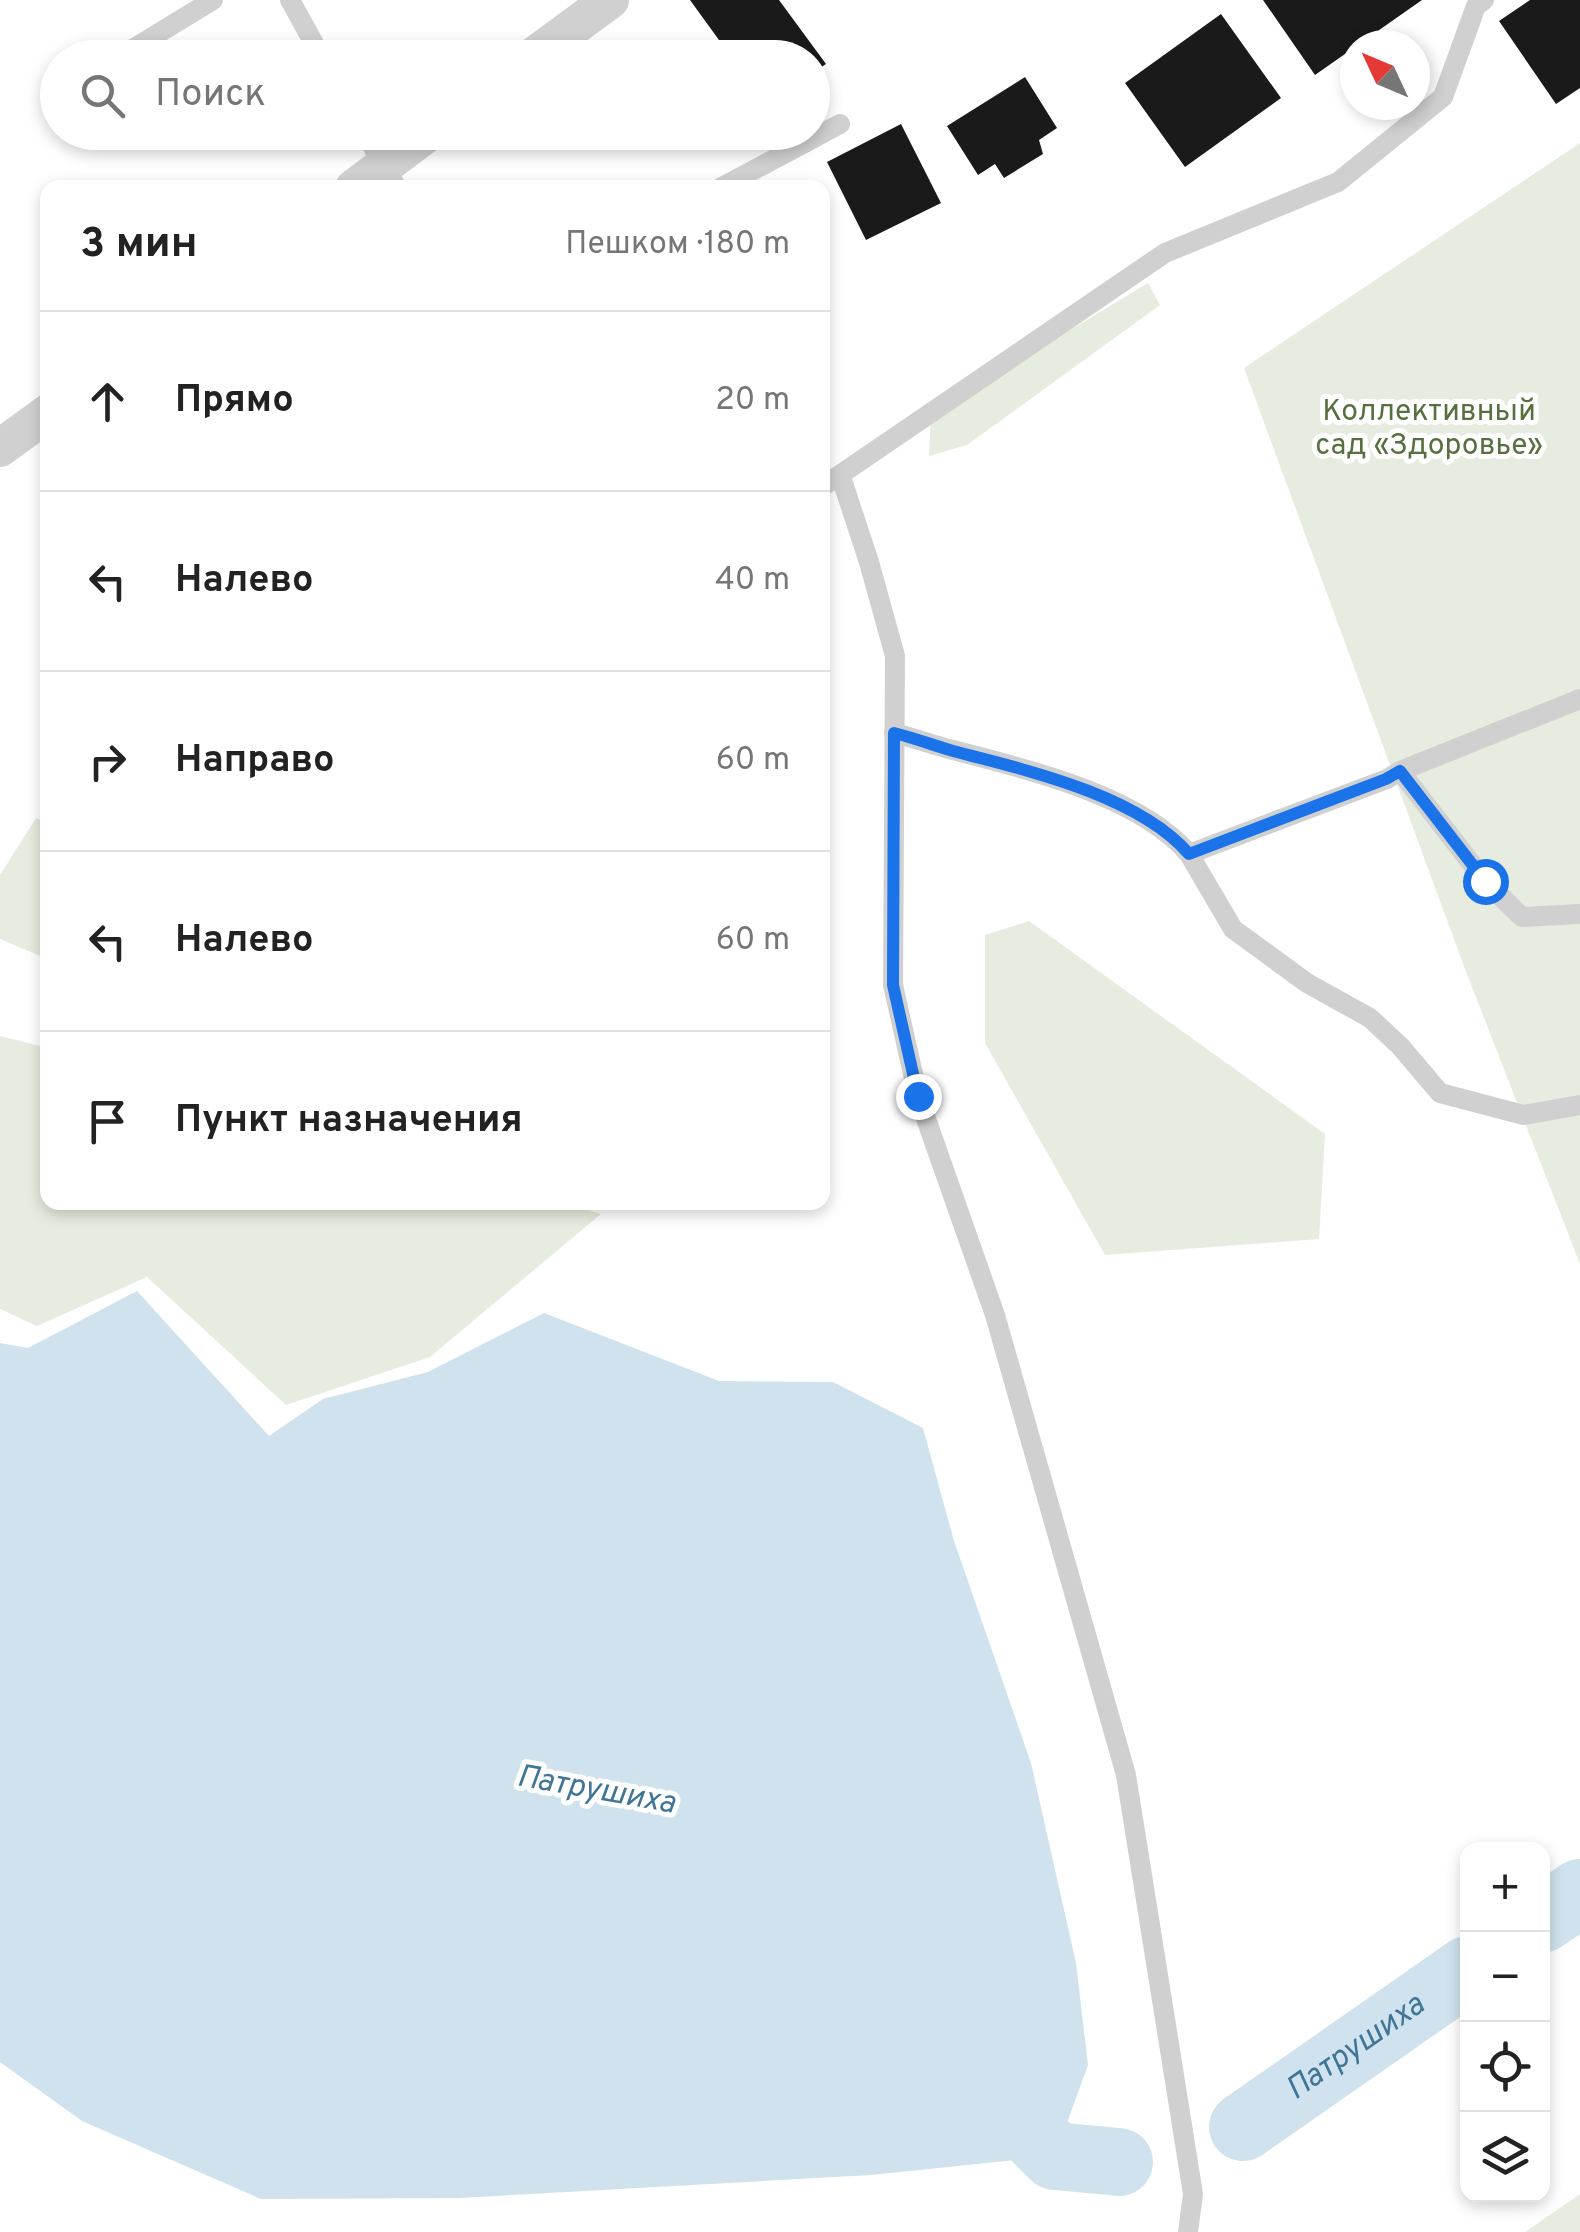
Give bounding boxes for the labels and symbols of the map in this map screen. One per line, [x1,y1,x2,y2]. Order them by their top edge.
north arrow [1340,30,1430,120]
park label: Коллективный сад «Здоровье» [1315,394,1543,465]
route start [1463,859,1509,905]
route end [896,1074,942,1120]
water label: Патрушиха [514,1757,679,1825]
water label: Патрушиха [1279,1986,1434,2110]

